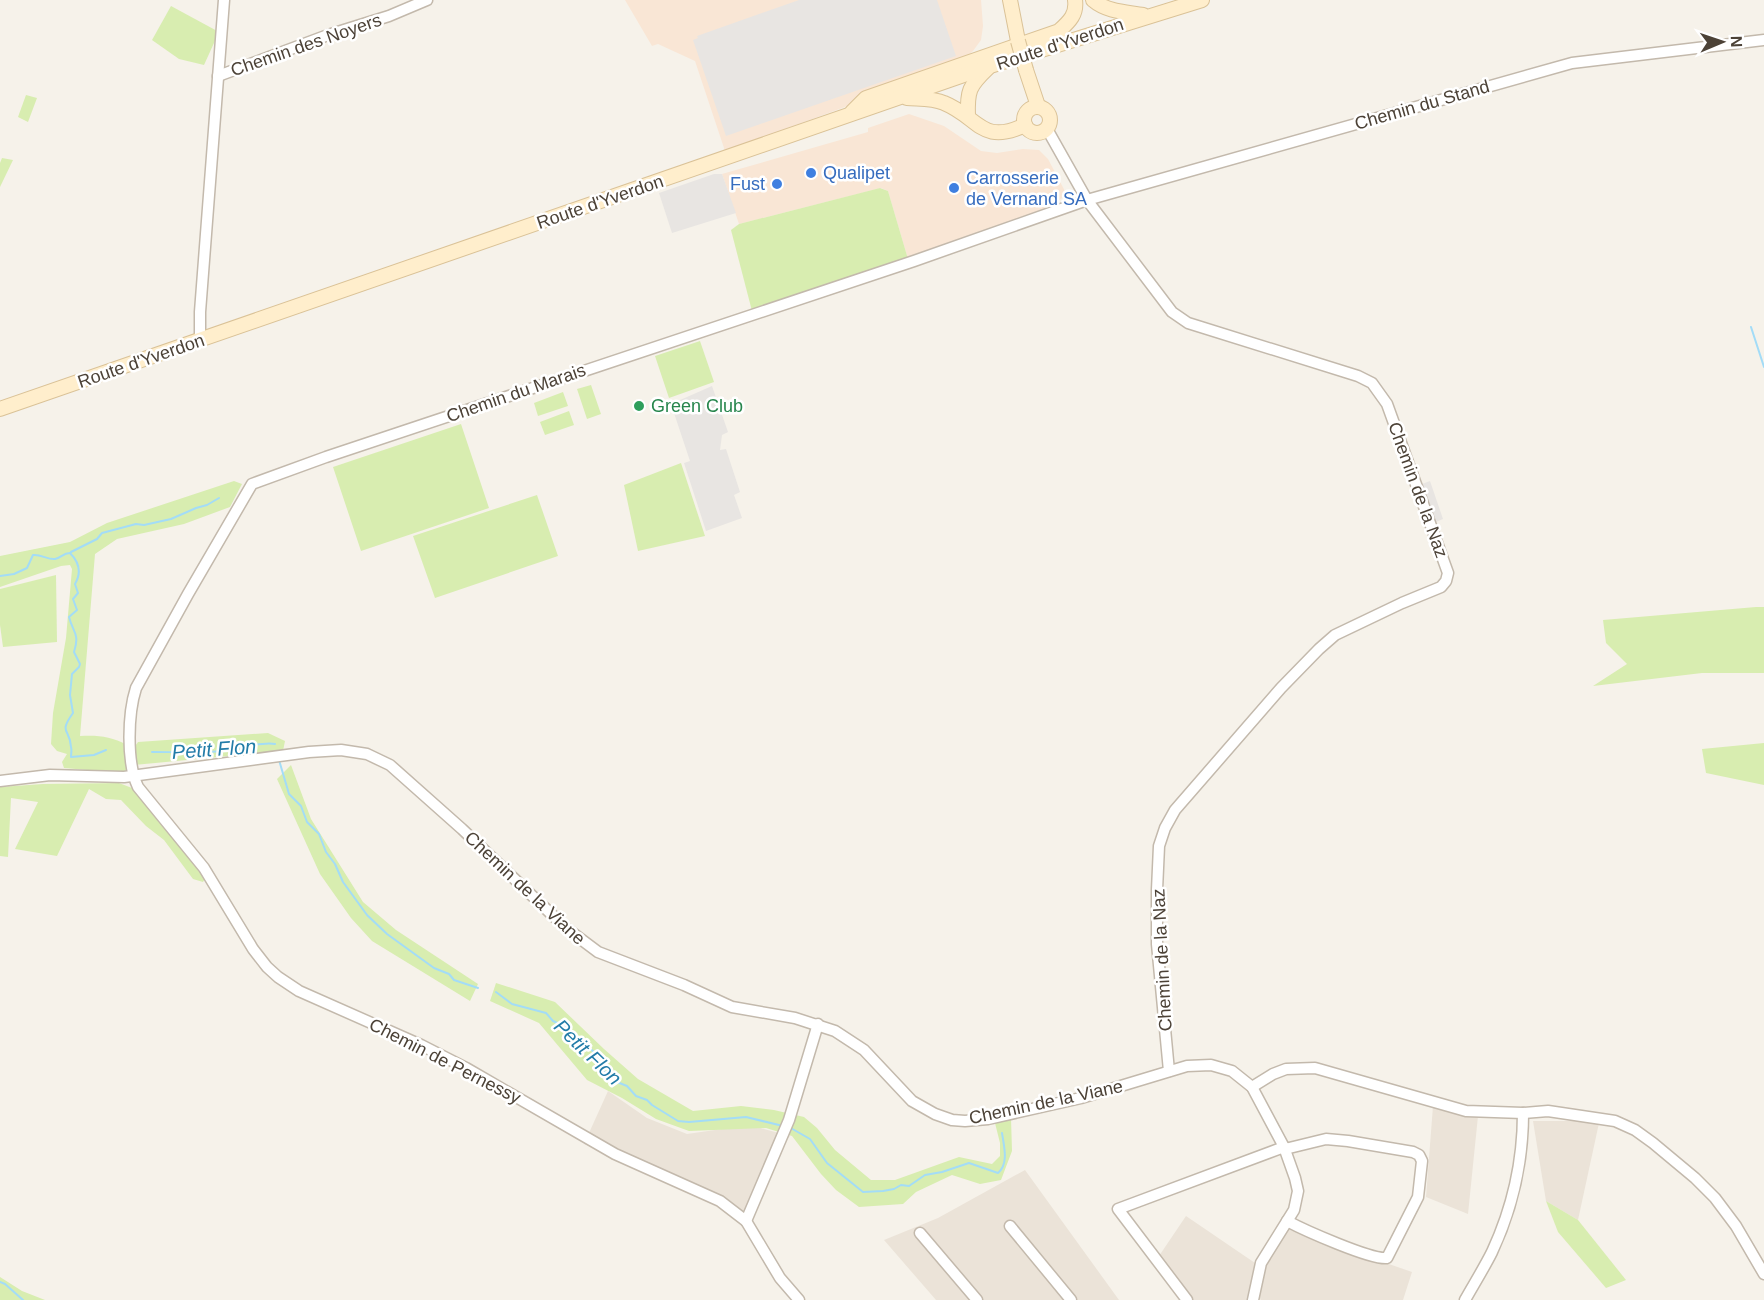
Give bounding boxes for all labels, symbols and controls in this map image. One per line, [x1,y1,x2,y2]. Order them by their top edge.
street label: Chemin des Noyers [228,10,384,80]
north arrow [1692,12,1752,72]
street label: Route d'Yverdon [994,14,1126,74]
text: N [1728,35,1745,48]
street label: Chemin du Stand [1352,76,1492,134]
place label: Qualipet [823,163,890,183]
marker: Qualipet [804,166,818,180]
place label: Carrosserie de Vernand SA [966,168,1087,209]
street label: Route d'Yverdon [534,171,666,233]
place label: Fust [730,174,765,194]
marker: Fust [770,177,784,191]
marker: Carrosserie de Vernand SA [947,181,961,195]
street label: Route d'Yverdon [75,330,207,392]
street label: Chemin du Marais [444,360,588,426]
place label: Green Club [651,396,743,416]
marker: Green Club [632,399,646,413]
street label: Chemin de la Naz [1384,419,1452,561]
water label: Petit Flon [171,735,257,763]
street label: Chemin de la Viane [461,827,589,949]
street label: Chemin de la Naz [1148,888,1176,1032]
street label: Chemin de Pernessy [366,1014,524,1108]
water label: Petit Flon [550,1015,626,1089]
street label: Chemin de la Viane [967,1076,1125,1128]

